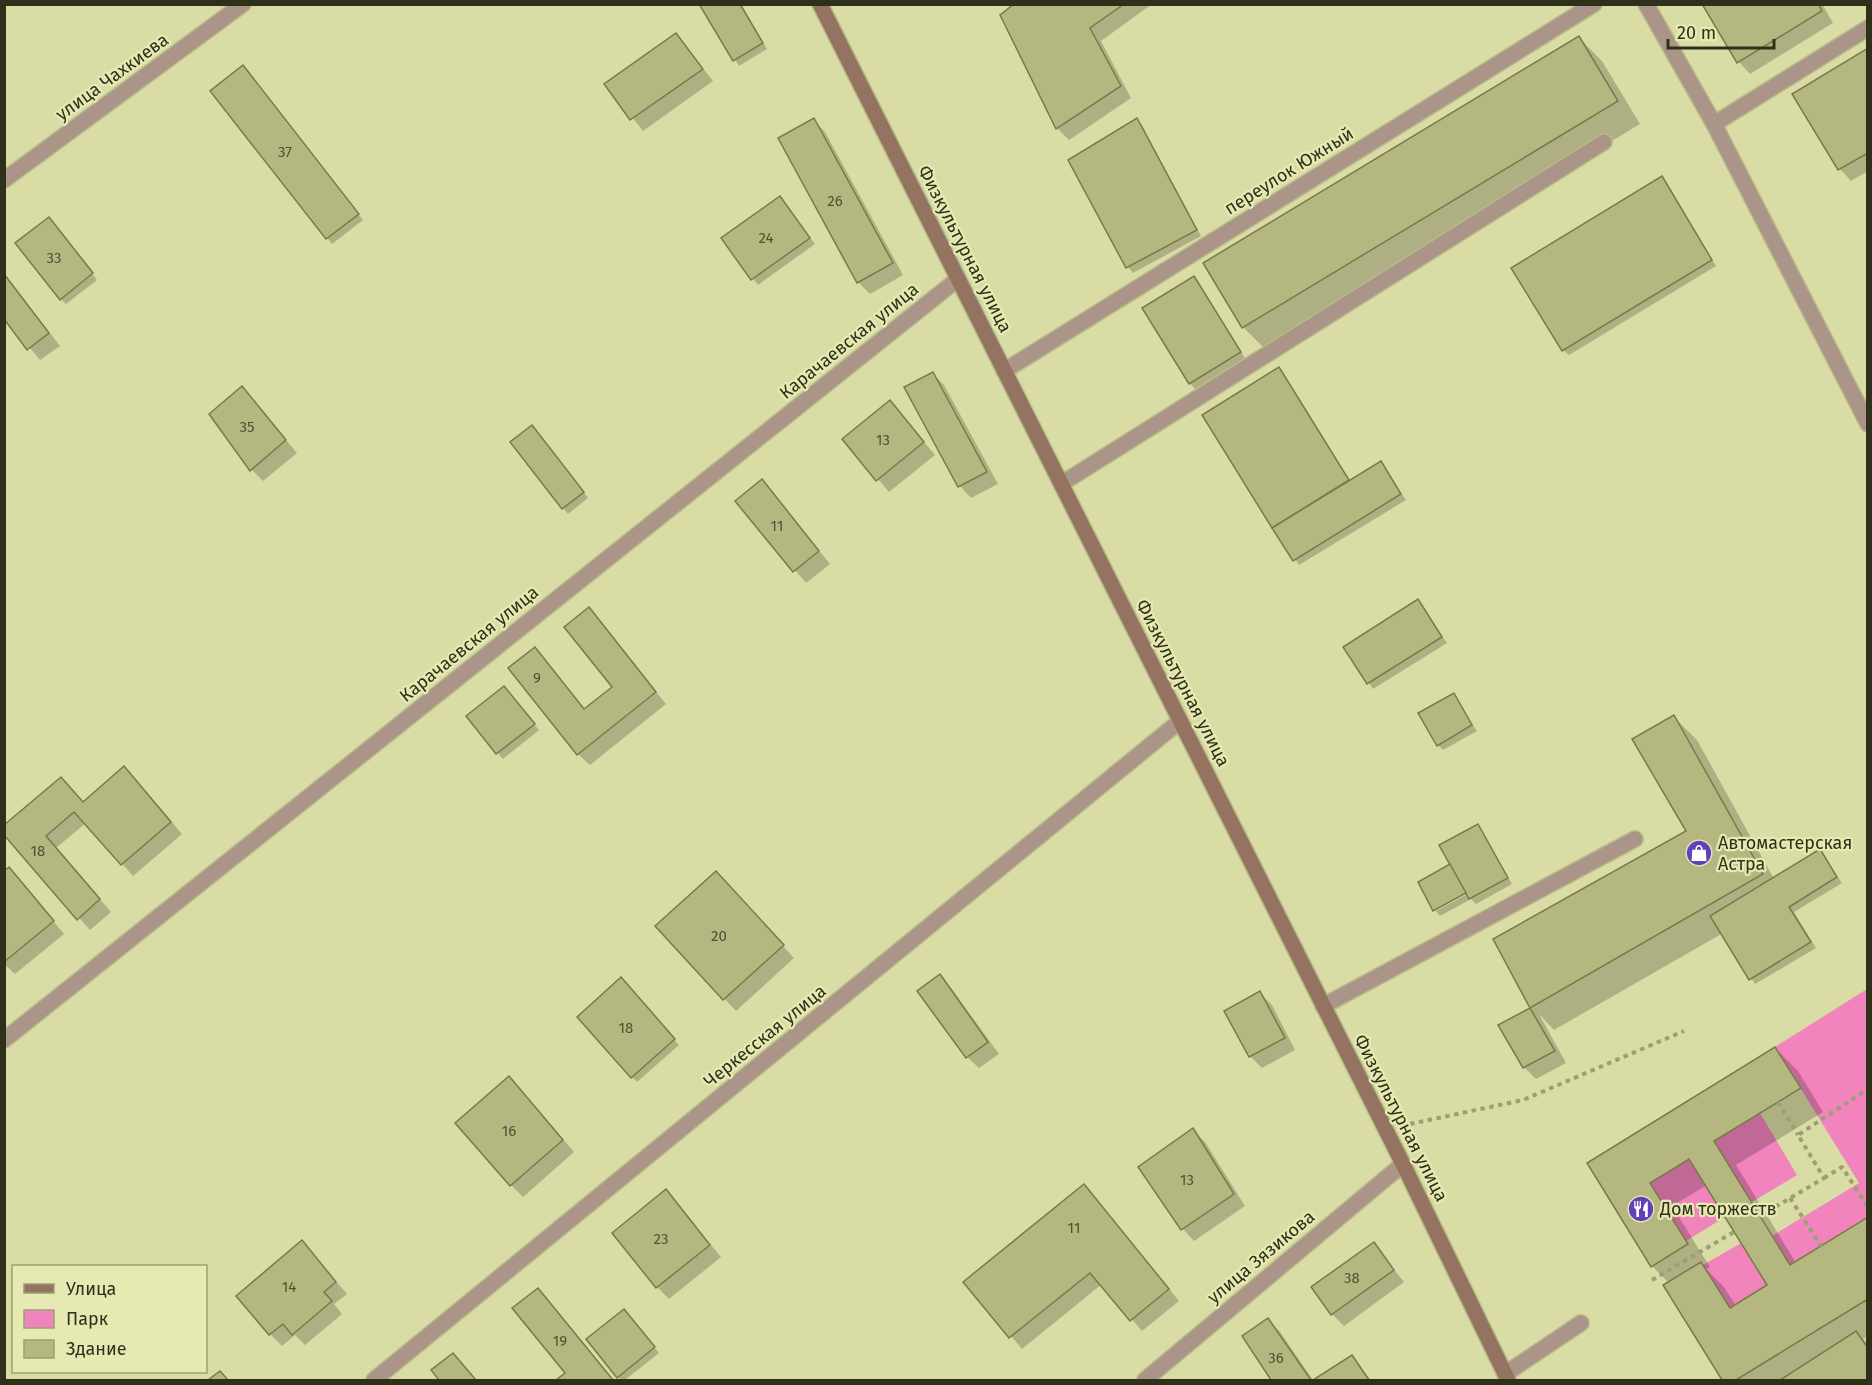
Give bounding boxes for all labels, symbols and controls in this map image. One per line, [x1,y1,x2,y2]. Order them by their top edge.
scale bar [1668,12,1774,50]
text: 20 m [1677,22,1716,44]
street label: улица Чахкиева [51,29,173,125]
street label: переулок Южный [1220,122,1358,220]
house number: 37 [278,143,292,161]
street label: Физкультурная улица [913,162,1017,336]
house number: 26 [827,192,843,210]
house number: 24 [758,229,774,247]
house number: 33 [47,249,61,267]
street label: Карачаевская улица [775,278,923,404]
house number: 35 [239,418,255,436]
house number: 13 [876,431,890,449]
house number: 11 [771,517,783,535]
street label: Карачаевская улица [395,581,543,707]
street label: Физкультурная улица [1131,596,1235,770]
house number: 9 [533,669,541,687]
place label: Автомастерская Астра [1718,832,1852,875]
shop icon: Автомастерская Астра [1684,838,1714,868]
house number: 18 [31,842,45,860]
house number: 20 [711,927,727,945]
street label: Черкесская улица [699,980,831,1092]
house number: 18 [619,1019,633,1037]
street label: Физкультурная улица [1349,1031,1453,1205]
house number: 16 [502,1122,516,1140]
house number: 13 [1180,1171,1194,1189]
restaurant icon: Дом торжеств [1626,1194,1656,1224]
place label: Дом торжеств [1659,1198,1777,1220]
street label: улица Зязикова [1203,1206,1319,1308]
house number: 11 [1068,1219,1080,1237]
house number: 23 [654,1230,668,1248]
legend [12,1265,207,1373]
house number: 38 [1344,1269,1360,1287]
text: Улица [66,1278,116,1300]
house number: 14 [282,1278,296,1296]
text: Парк [66,1308,109,1330]
house number: 19 [553,1332,567,1350]
text: Здание [66,1338,127,1360]
house number: 36 [1268,1349,1284,1367]

